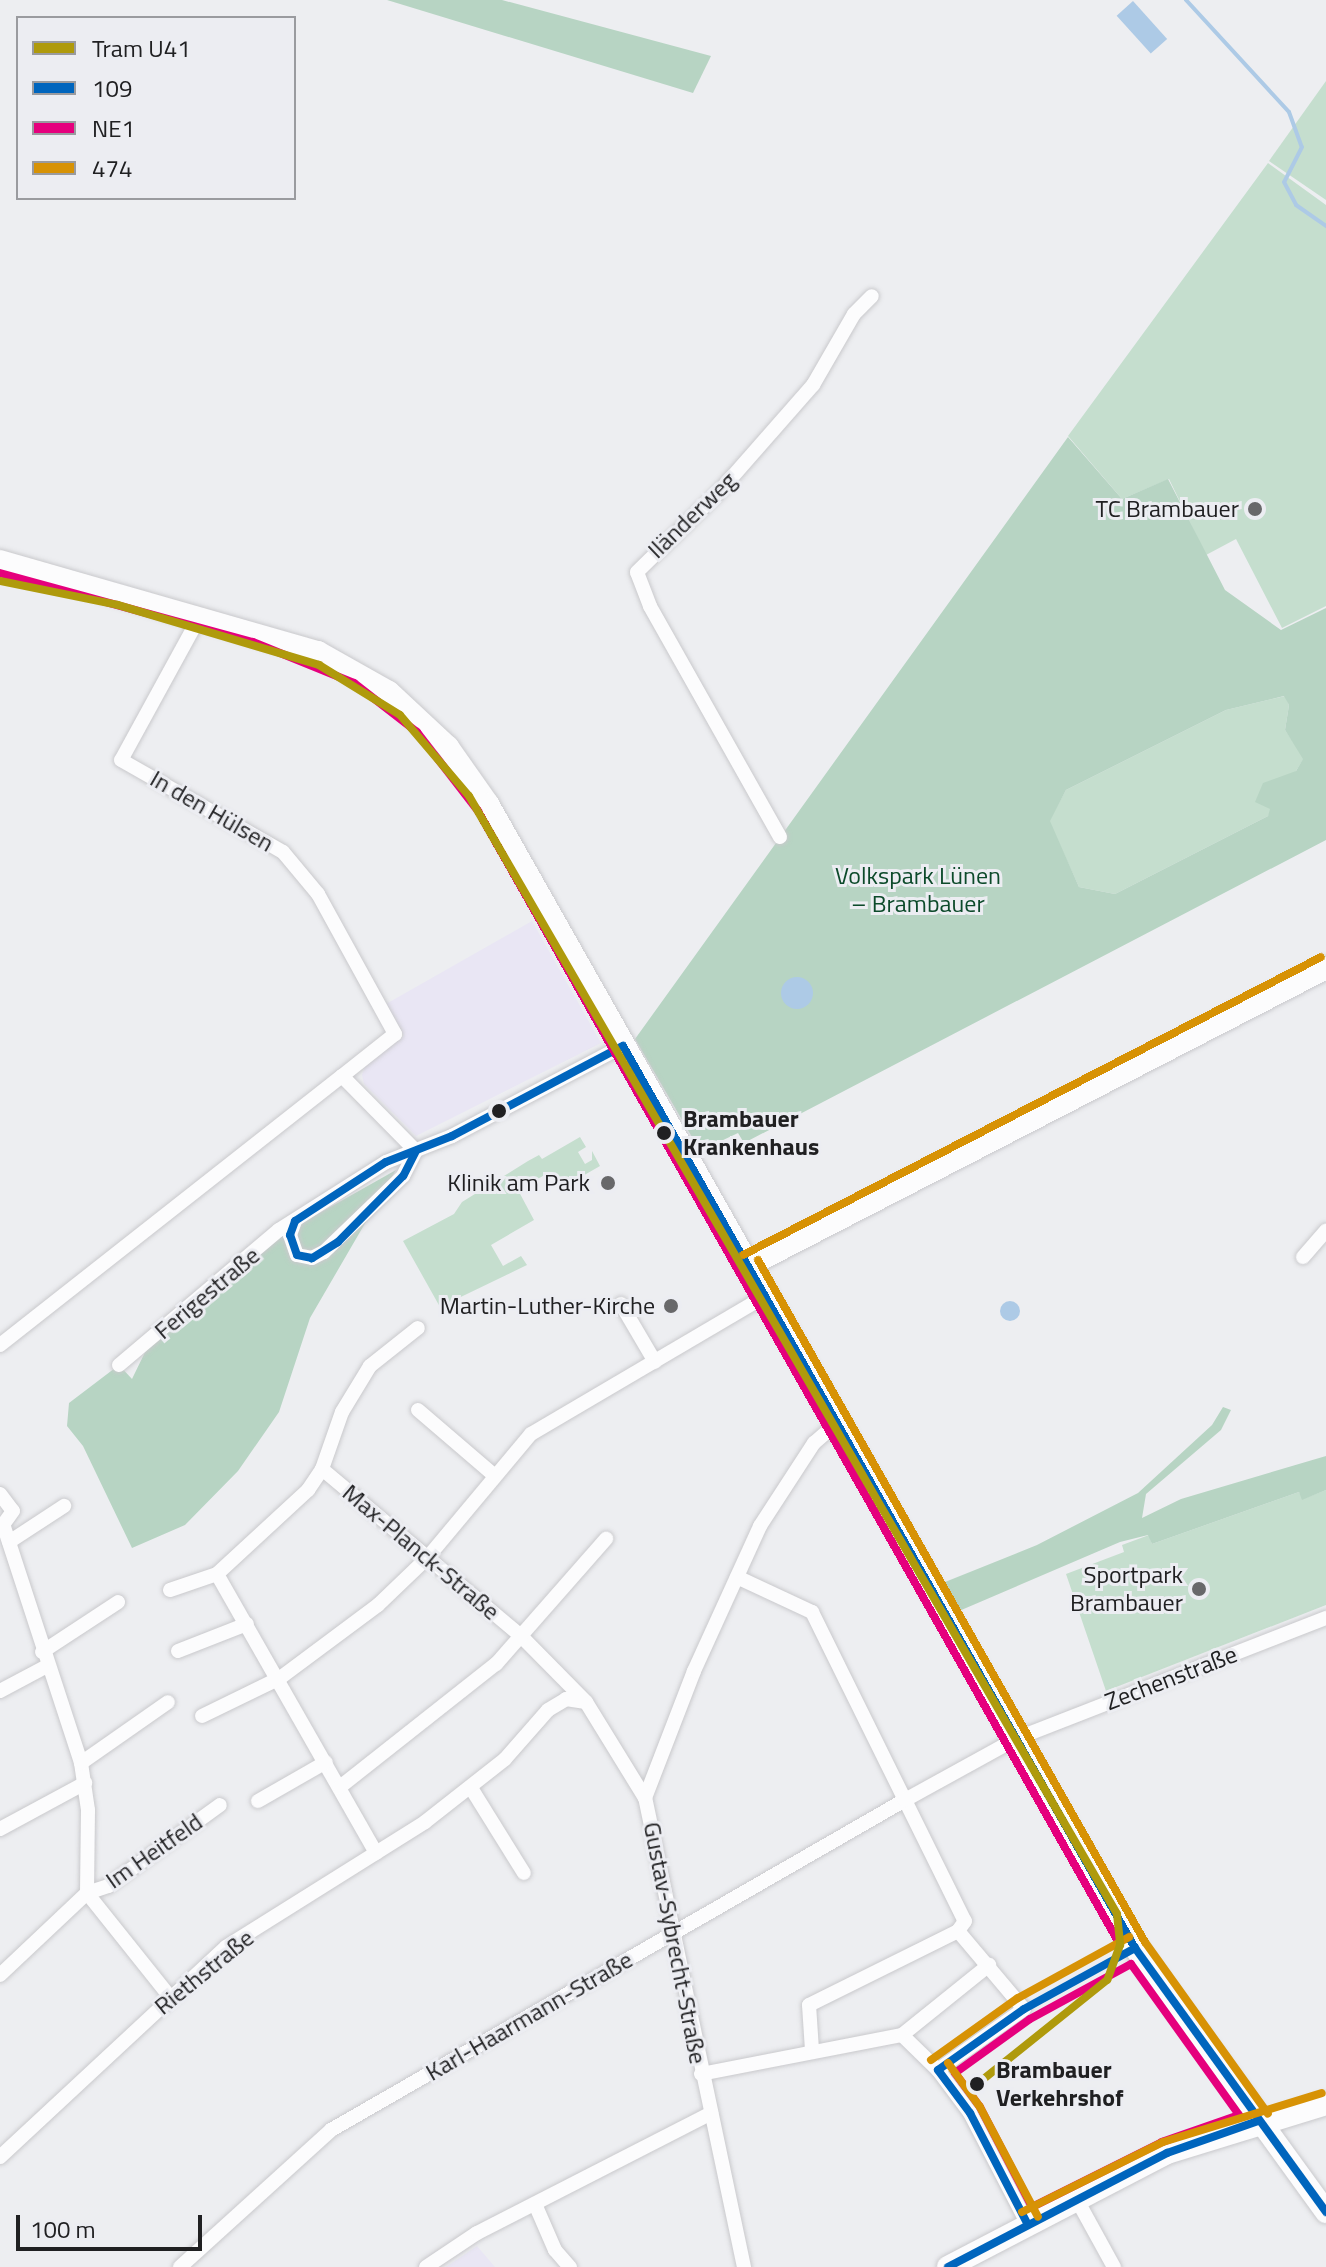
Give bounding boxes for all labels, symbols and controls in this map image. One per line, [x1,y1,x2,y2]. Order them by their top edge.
legend [16,16,296,200]
text: Tram U41 [92,30,191,66]
text: 109 [92,70,132,106]
text: NE1 [92,110,135,146]
text: 474 [92,150,132,186]
street label: Iländerweg [642,466,742,564]
place label: TC Brambauer [1095,495,1239,523]
marker: TC Brambauer [1246,500,1264,518]
street label: In den Hülsen [145,764,279,858]
park label: Volkspark Lünen – Brambauer [835,862,1001,918]
unlabelled marker [491,1103,507,1119]
place label: Brambauer Krankenhaus [683,1105,819,1161]
marker: Brambauer Krankenhaus [652,1121,676,1145]
place label: Klinik am Park [447,1169,590,1197]
marker: Klinik am Park [597,1172,619,1194]
street label: Ferigestraße [149,1241,265,1345]
place label: Martin-Luther-Kirche [440,1292,655,1320]
marker: Martin-Luther-Kirche [662,1297,680,1315]
street label: Max-Planck-Straße [337,1478,505,1626]
place label: Sportpark Brambauer [1070,1561,1183,1617]
marker: Sportpark Brambauer [1190,1580,1208,1598]
street label: Zechenstraße [1101,1640,1241,1716]
street label: Im Heitfeld [100,1807,208,1895]
street label: Gustav-Sybrecht-Straße [637,1820,713,2066]
street label: Riethstraße [149,1923,259,2021]
street label: Karl-Haarmann-Straße [421,1945,637,2087]
place label: Brambauer Verkehrshof [996,2056,1123,2112]
marker: Brambauer Verkehrshof [965,2072,989,2096]
scale bar [20,2199,206,2249]
text: 100 m [30,2211,96,2247]

